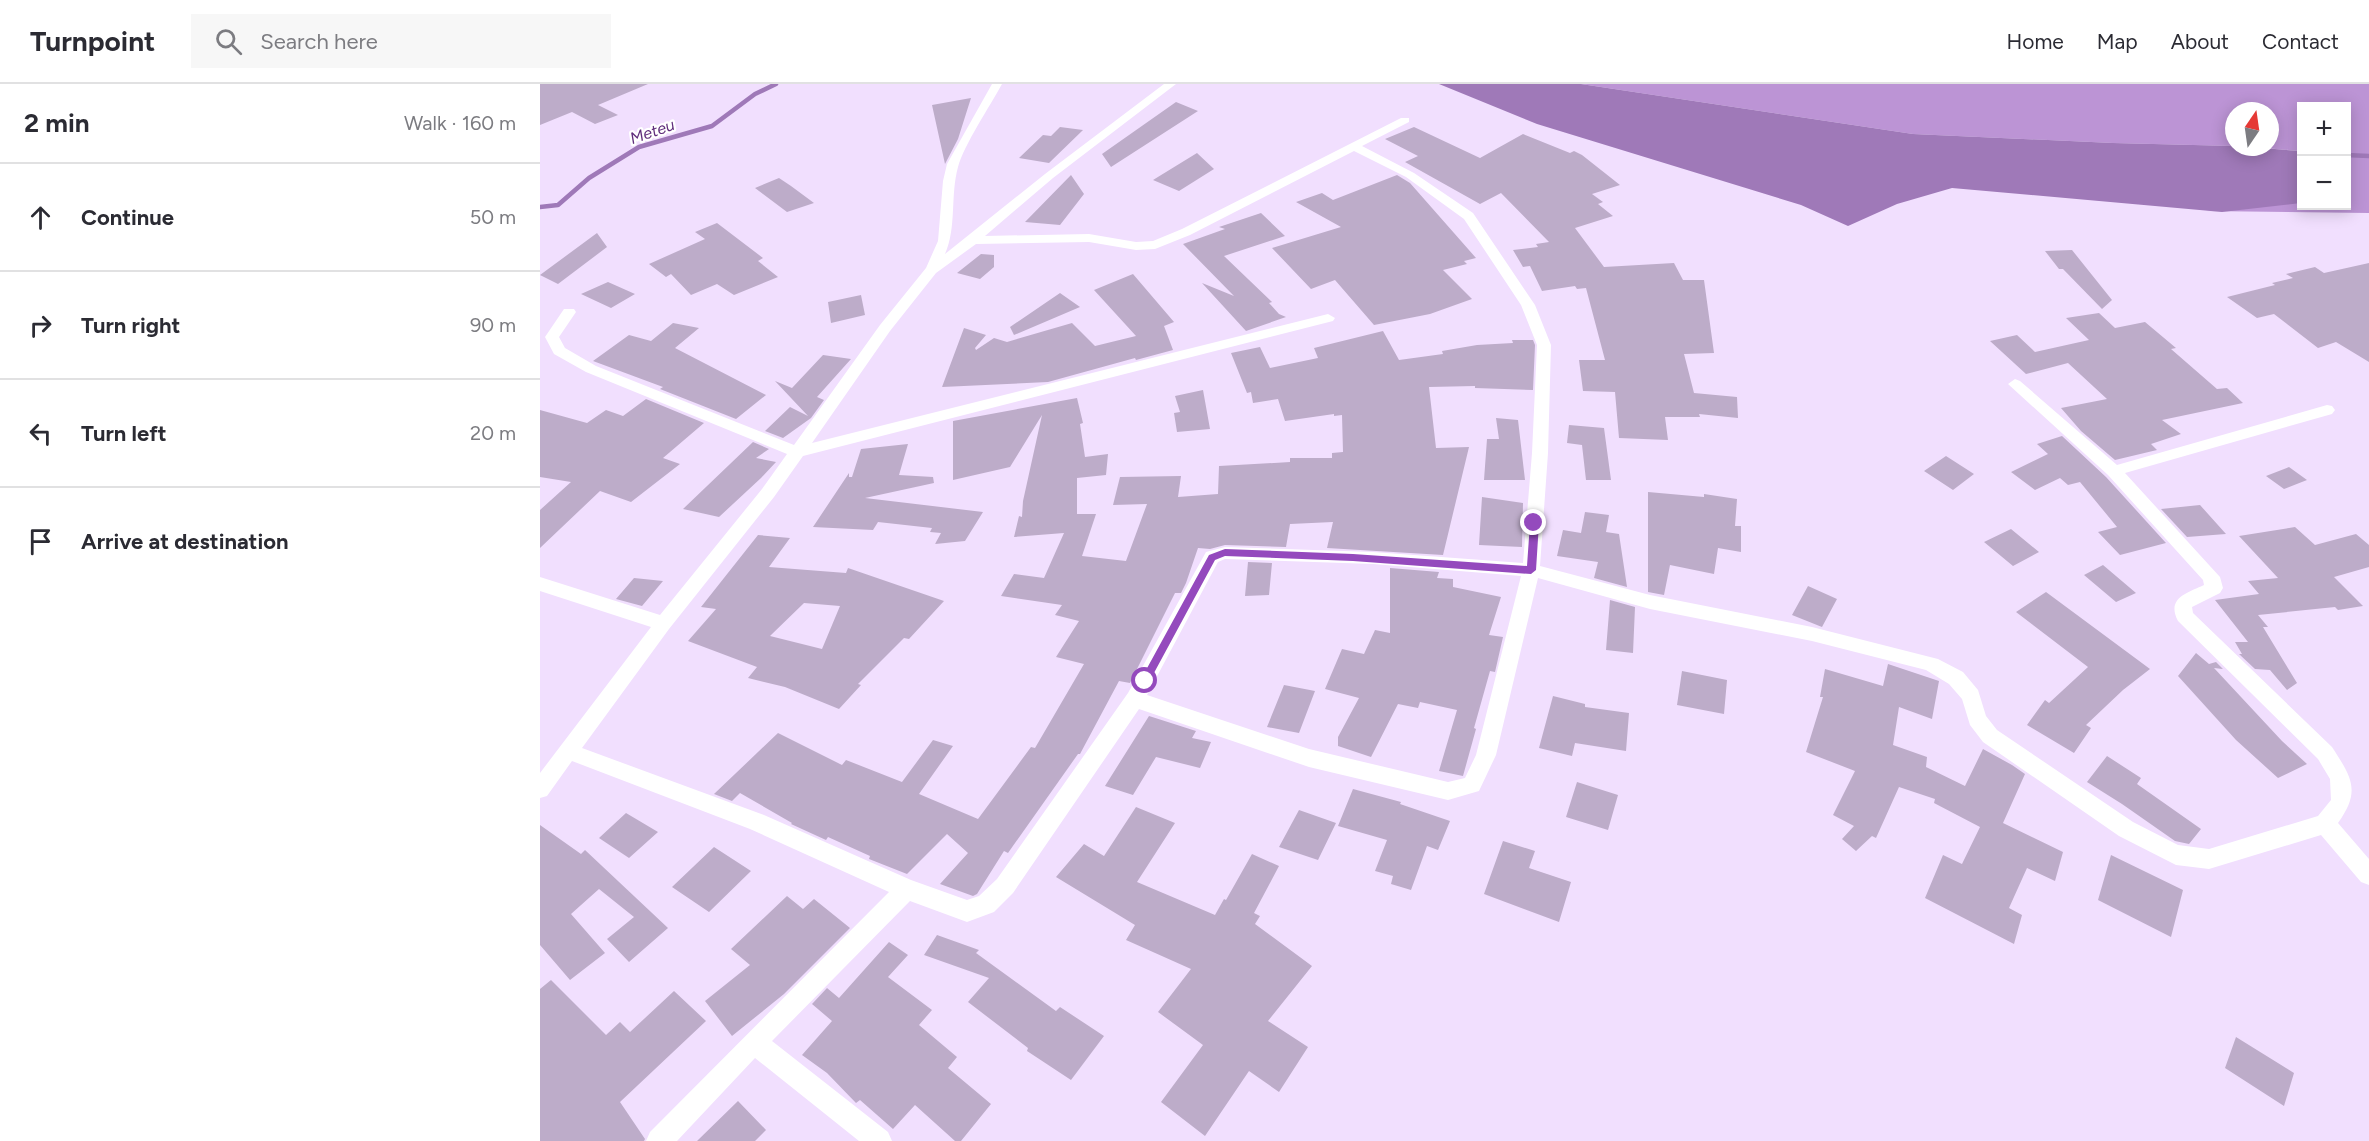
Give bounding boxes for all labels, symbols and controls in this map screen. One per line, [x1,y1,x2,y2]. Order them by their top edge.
search box [191,14,611,68]
text: Turnpoint [30,24,155,58]
icon: search [212,25,245,58]
text: Search here [260,28,378,55]
text: Home [2007,29,2064,54]
text: Map [2097,29,2138,54]
text: About [2171,29,2229,54]
text: Contact [2262,29,2339,54]
north arrow [2225,102,2279,156]
map controls [2297,102,2351,210]
button: + [2297,102,2351,156]
text: 2 min [24,107,90,139]
text: Walk · 160 m [404,111,516,135]
water label: Meteu [627,115,677,148]
button: − [2297,156,2351,210]
icon: ahead [24,201,57,234]
text: Continue [81,204,174,231]
text: 50 m [470,205,516,229]
icon: right [24,309,57,342]
text: Turn right [81,312,180,339]
text: 90 m [470,313,516,337]
icon: left [24,417,57,450]
text: Turn left [81,420,167,447]
text: 20 m [470,421,516,445]
route end [1520,509,1546,535]
icon: arrive [24,525,57,558]
text: Arrive at destination [81,528,289,555]
route start [1131,667,1157,693]

